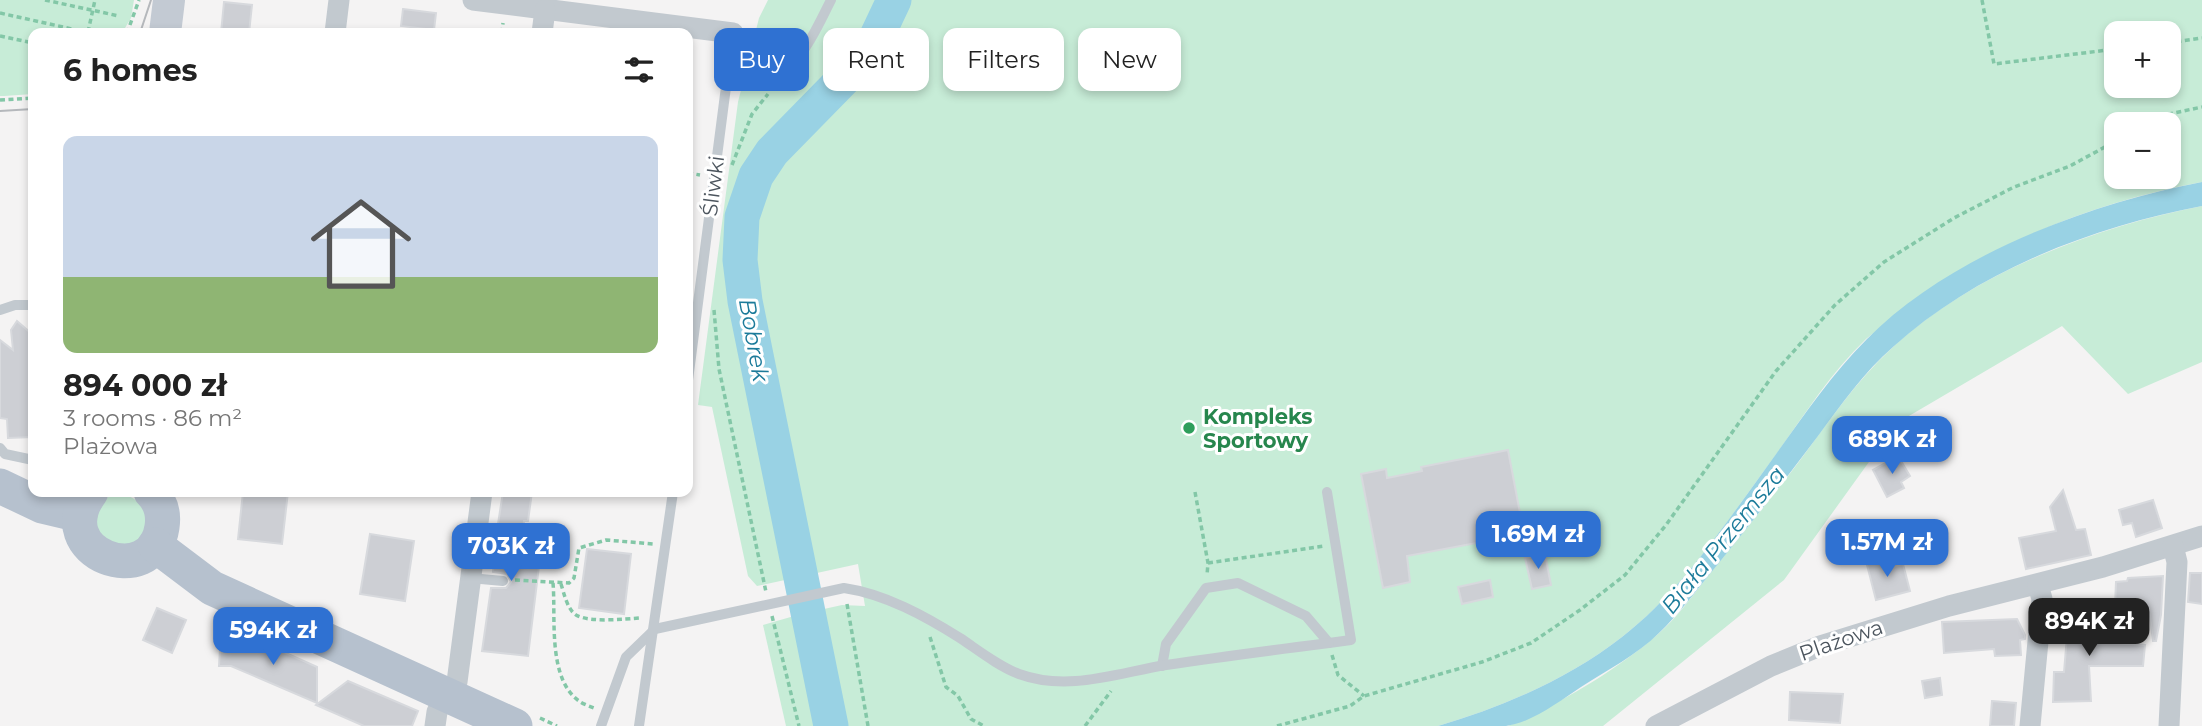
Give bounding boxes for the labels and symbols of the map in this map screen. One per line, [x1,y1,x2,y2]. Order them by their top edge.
street label: Śliwki [697,154,729,218]
water label: Bobrek [733,296,775,385]
place label: Kompleks Sportowy [1203,404,1312,453]
pin: 689K zł [1827,416,1957,476]
marker: Kompleks Sportowy [1181,420,1197,436]
water label: Biała Przemsza [1655,461,1791,619]
pin: 1.69M zł [1466,512,1610,571]
pin: 1.57M zł [1815,520,1959,579]
pin: 703K zł [446,524,576,583]
pin: 894K zł [2024,598,2154,658]
pin: 594K zł [208,608,338,667]
street label: Plażowa [1796,614,1886,666]

